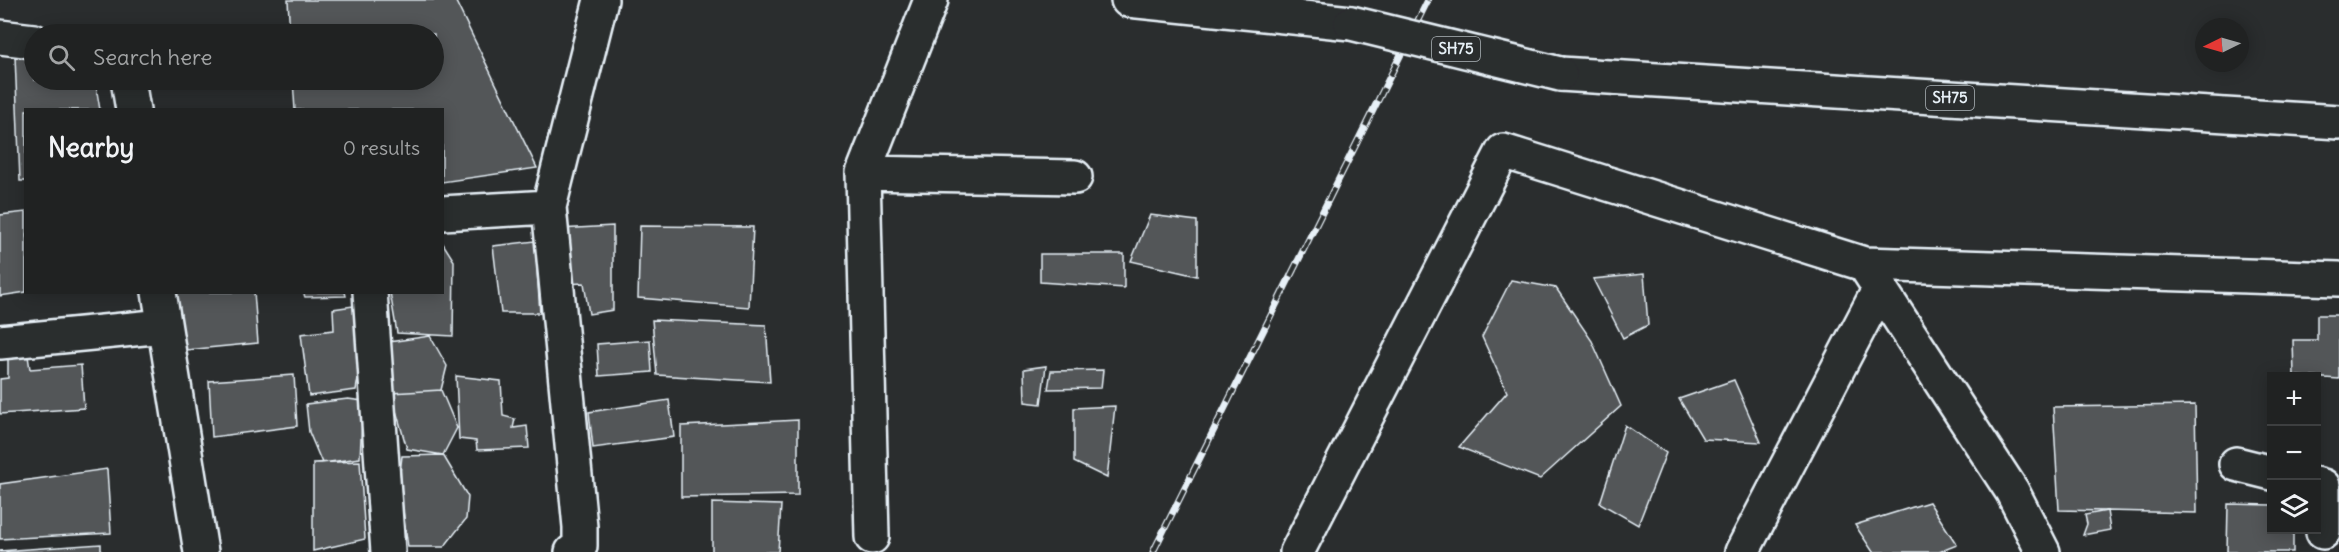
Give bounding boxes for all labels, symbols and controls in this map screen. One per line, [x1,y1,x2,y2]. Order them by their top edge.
north arrow [2195,18,2249,72]
search box [24,24,444,90]
road number: SH75 [1432,37,1480,61]
icon: search [45,41,78,74]
text: Search here [93,43,212,71]
road number: SH75 [1926,86,1974,110]
text: Nearby [48,131,134,164]
text: 0 results [343,135,420,160]
map controls [2267,372,2321,534]
button: + [2267,372,2321,426]
button: − [2267,426,2321,480]
button: layers [2267,480,2321,534]

